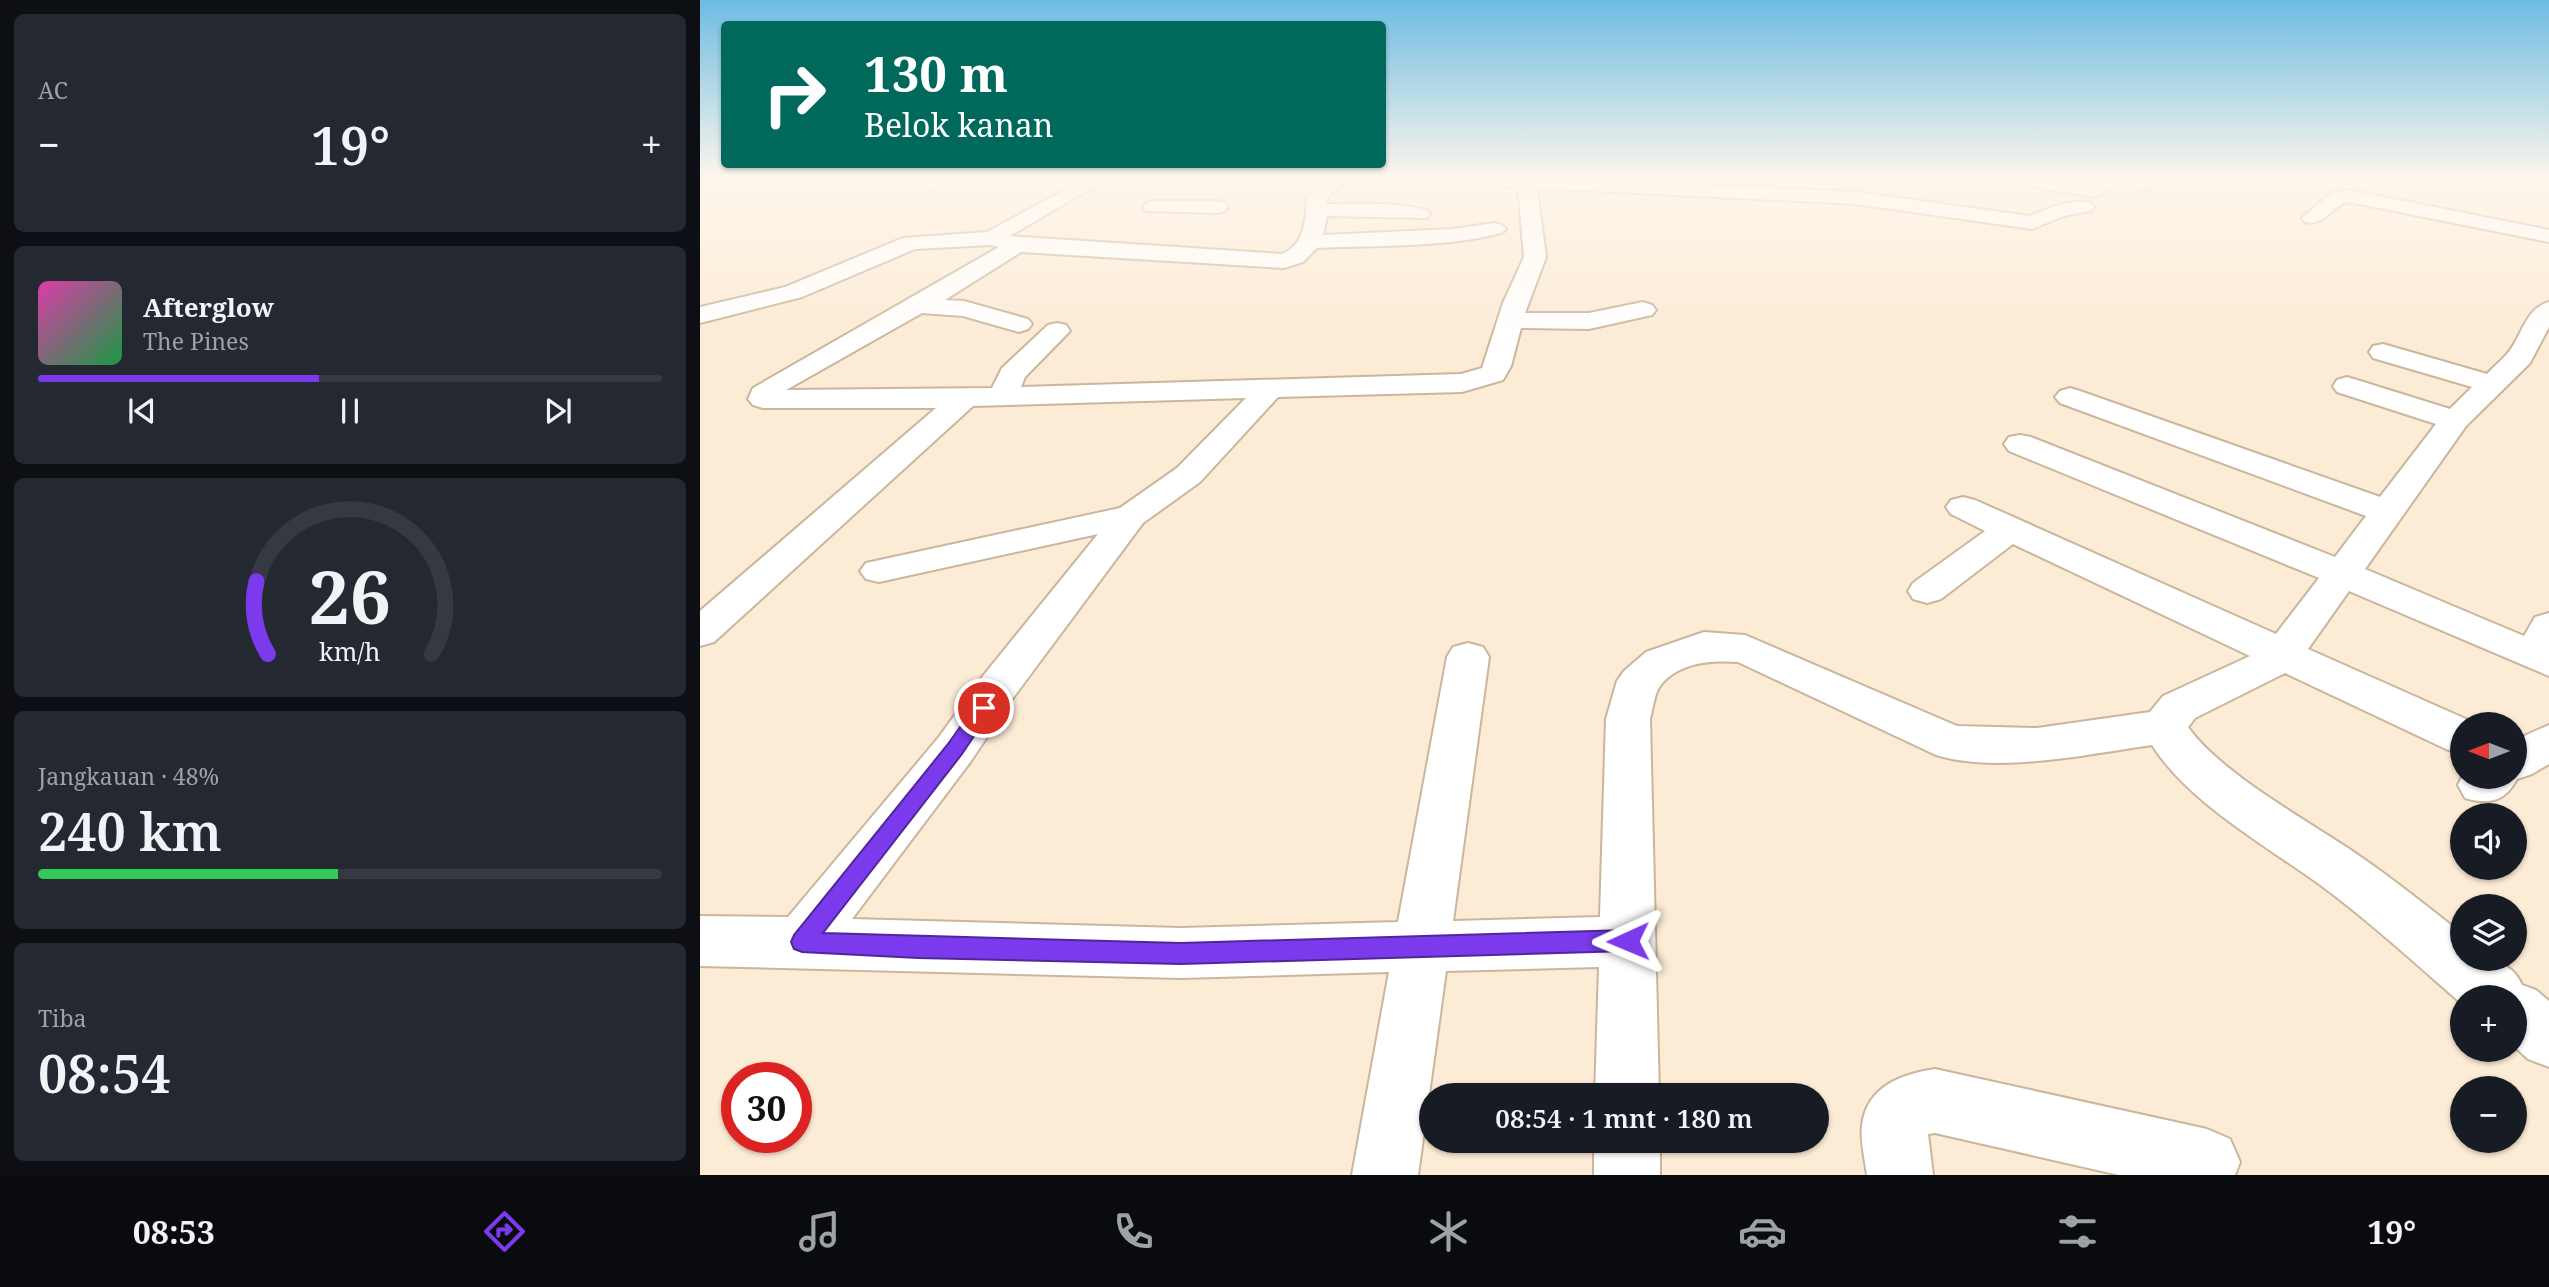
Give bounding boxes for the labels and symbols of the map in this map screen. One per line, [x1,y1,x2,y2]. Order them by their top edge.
pin [954,678,1014,738]
north arrow [2450,712,2527,789]
position arrow [1591,904,1665,978]
speed limit sign: 30 [721,1062,812,1153]

